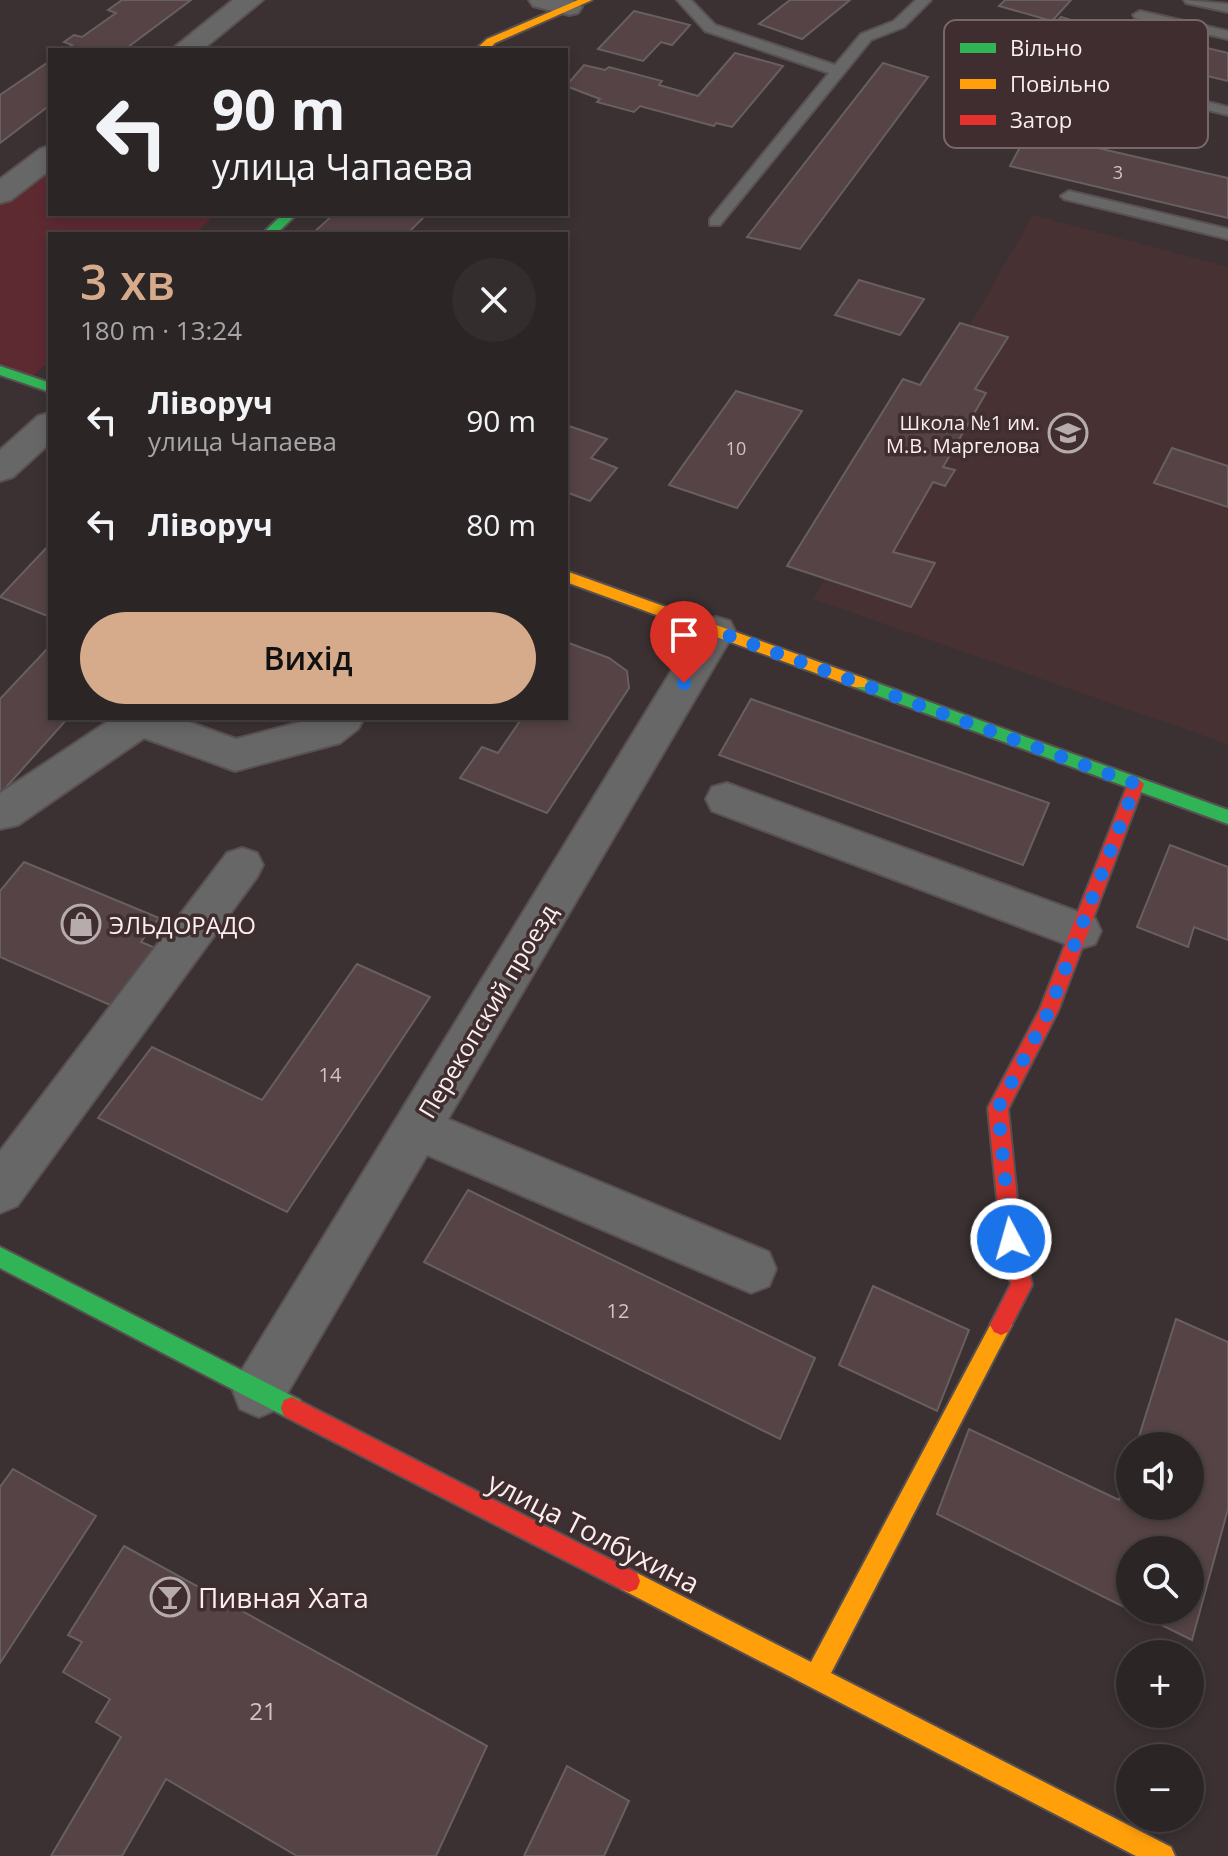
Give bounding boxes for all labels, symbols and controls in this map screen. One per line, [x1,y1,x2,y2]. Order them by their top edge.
legend [944,20,1208,148]
text: Вільно [1010,32,1083,62]
text: Повільно [1010,68,1110,98]
text: 90 m [212,70,346,146]
icon: left [80,80,184,184]
text: Затор [1010,104,1072,134]
text: улица Чапаева [212,142,474,191]
house number: 3 [1113,160,1123,184]
text: 3 хв [80,249,175,314]
button: close [452,258,536,342]
text: 180 m · 13:24 [80,312,242,348]
text: Ліворуч [148,382,273,423]
icon: left [80,398,124,442]
text: 90 m [466,400,536,441]
place label: Школа №1 им. М.В. Маргелова [886,409,1040,459]
school or university icon: Школа №1 им. М.В. Маргелова [1047,412,1089,454]
text: улица Чапаева [148,423,337,459]
house number: 10 [726,436,746,460]
icon: left [80,502,124,546]
text: Ліворуч [148,504,273,545]
text: 80 m [466,504,536,545]
pin [650,601,718,683]
button: Вихід [80,612,536,704]
icon: arrive [662,613,706,657]
street label: Перекопский проезд [410,898,564,1124]
shop icon: ЭЛЬДОРАДО [60,903,102,945]
place label: ЭЛЬДОРАДО [109,908,256,941]
house number: 14 [319,1061,342,1088]
position arrow [969,1197,1053,1281]
house number: 12 [607,1297,629,1324]
map controls [1116,1432,1204,1832]
button: sound [1116,1432,1204,1520]
street label: улица Толбухина [482,1462,706,1602]
button: search [1116,1536,1204,1624]
bar icon: Пивная Хата [149,1576,191,1618]
place label: Пивная Хата [198,1578,369,1616]
button: + [1116,1640,1204,1728]
house number: 21 [249,1694,277,1727]
button: − [1116,1744,1204,1832]

